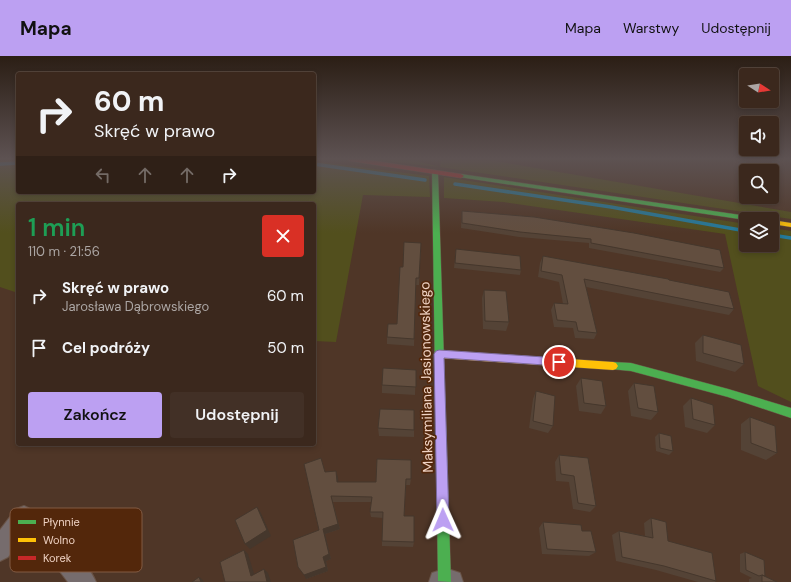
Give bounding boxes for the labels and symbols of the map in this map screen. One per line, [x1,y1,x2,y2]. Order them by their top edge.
north arrow [739,68,779,108]
street label: Maksymiliana Jasionowskiego [415,281,437,473]
pin [542,345,576,379]
position arrow [422,499,464,541]
legend [10,508,142,572]
text: Płynnie [43,515,80,529]
text: Wolno [43,533,75,547]
text: Korek [43,551,72,565]

